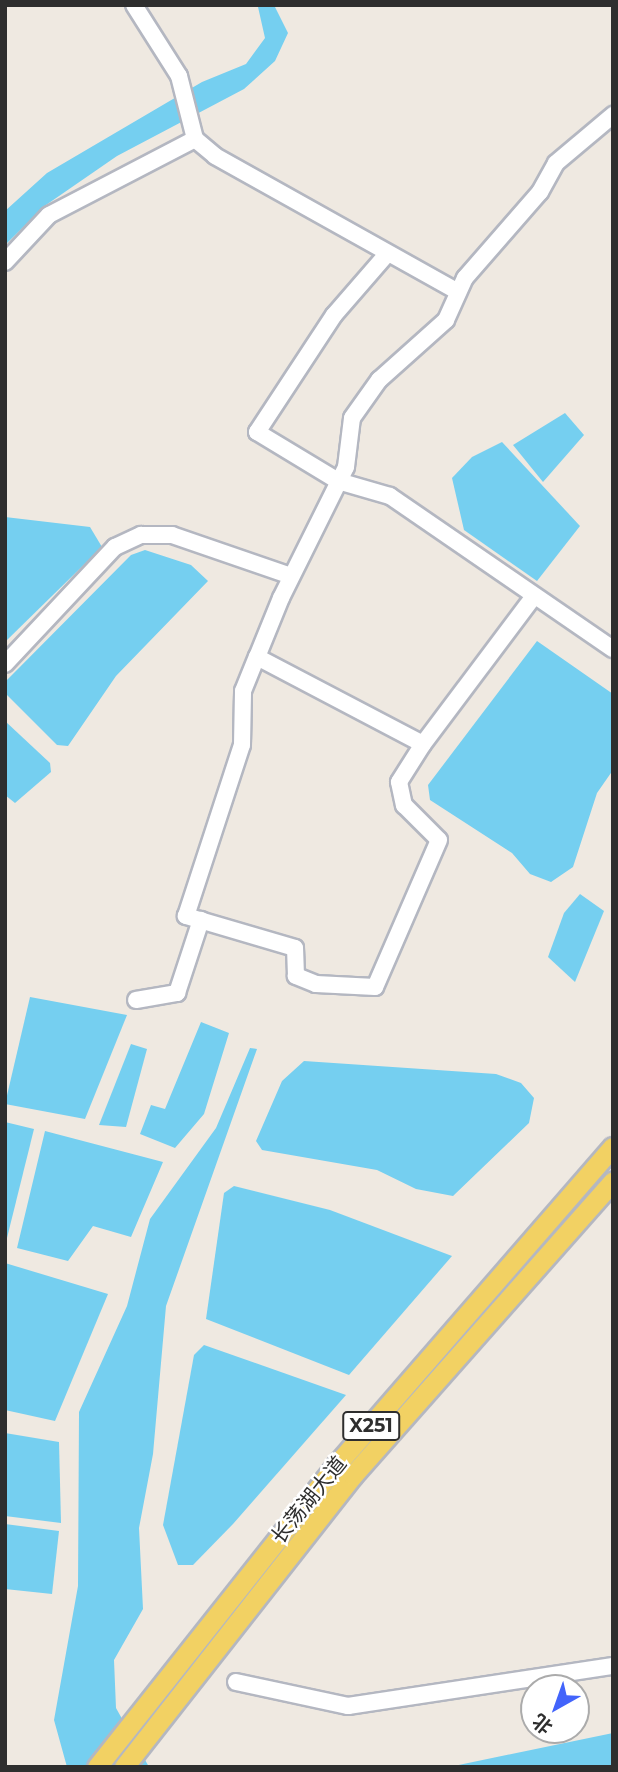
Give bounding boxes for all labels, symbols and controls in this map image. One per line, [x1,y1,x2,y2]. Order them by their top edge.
road number: X251 [341,1410,401,1442]
street label: 长荡湖大道 [266,1451,352,1549]
north arrow [520,1674,590,1744]
text: 北 [528,1709,557,1739]

